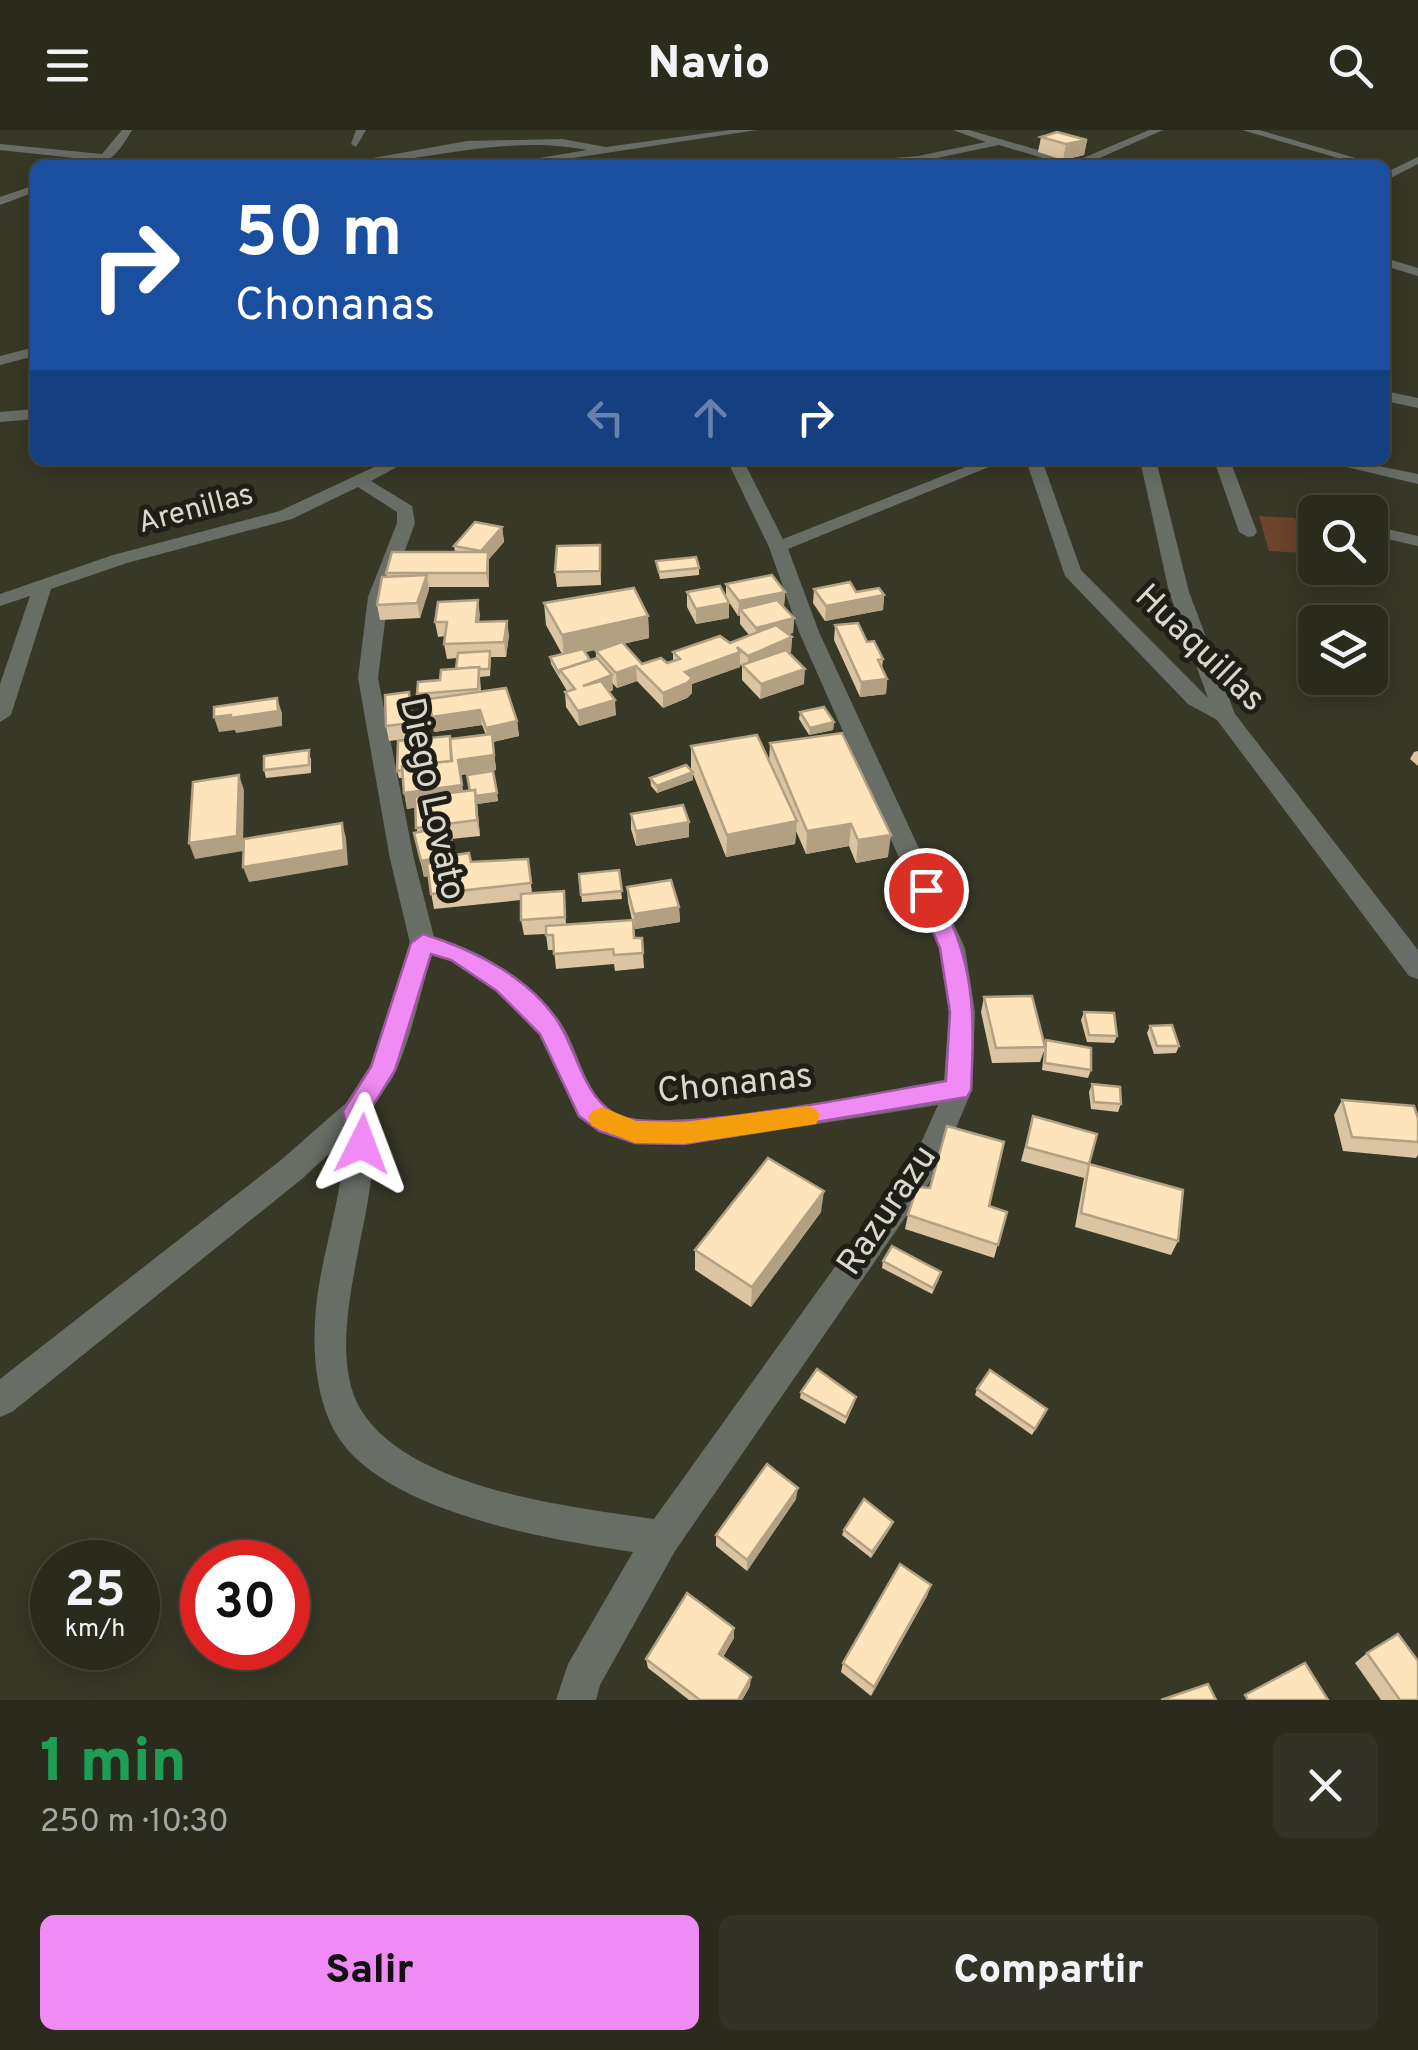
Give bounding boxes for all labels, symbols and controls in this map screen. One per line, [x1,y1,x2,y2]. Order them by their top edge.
text: Navio [648,37,770,94]
icon: menu [40,38,95,93]
icon: search [1323,38,1378,93]
text: 50 m [235,192,402,281]
icon: right [70,200,200,330]
text: Chonanas [235,279,435,336]
icon: left [578,390,633,445]
icon: ahead [683,390,738,445]
icon: right [788,390,843,445]
street label: Arenillas [134,477,258,543]
map controls [1298,495,1388,695]
button: search [1298,495,1388,585]
street label: Huaquillas [1124,576,1274,722]
button: layers [1298,605,1388,695]
street label: Diego Lovato [388,694,474,904]
pin [884,848,969,933]
icon: arrive [899,863,954,918]
street label: Chonanas [655,1055,815,1115]
position arrow [310,1092,414,1196]
street label: Razurazu [828,1137,948,1285]
speed limit sign: 30 [180,1540,310,1670]
text: 25 [64,1561,126,1624]
text: km/h [65,1614,125,1646]
text: 1 min [40,1727,187,1803]
button: close [1273,1733,1378,1838]
text: 250 m · 10:30 [40,1803,229,1843]
button: Salir [40,1915,699,2030]
button: Compartir [719,1915,1378,2030]

